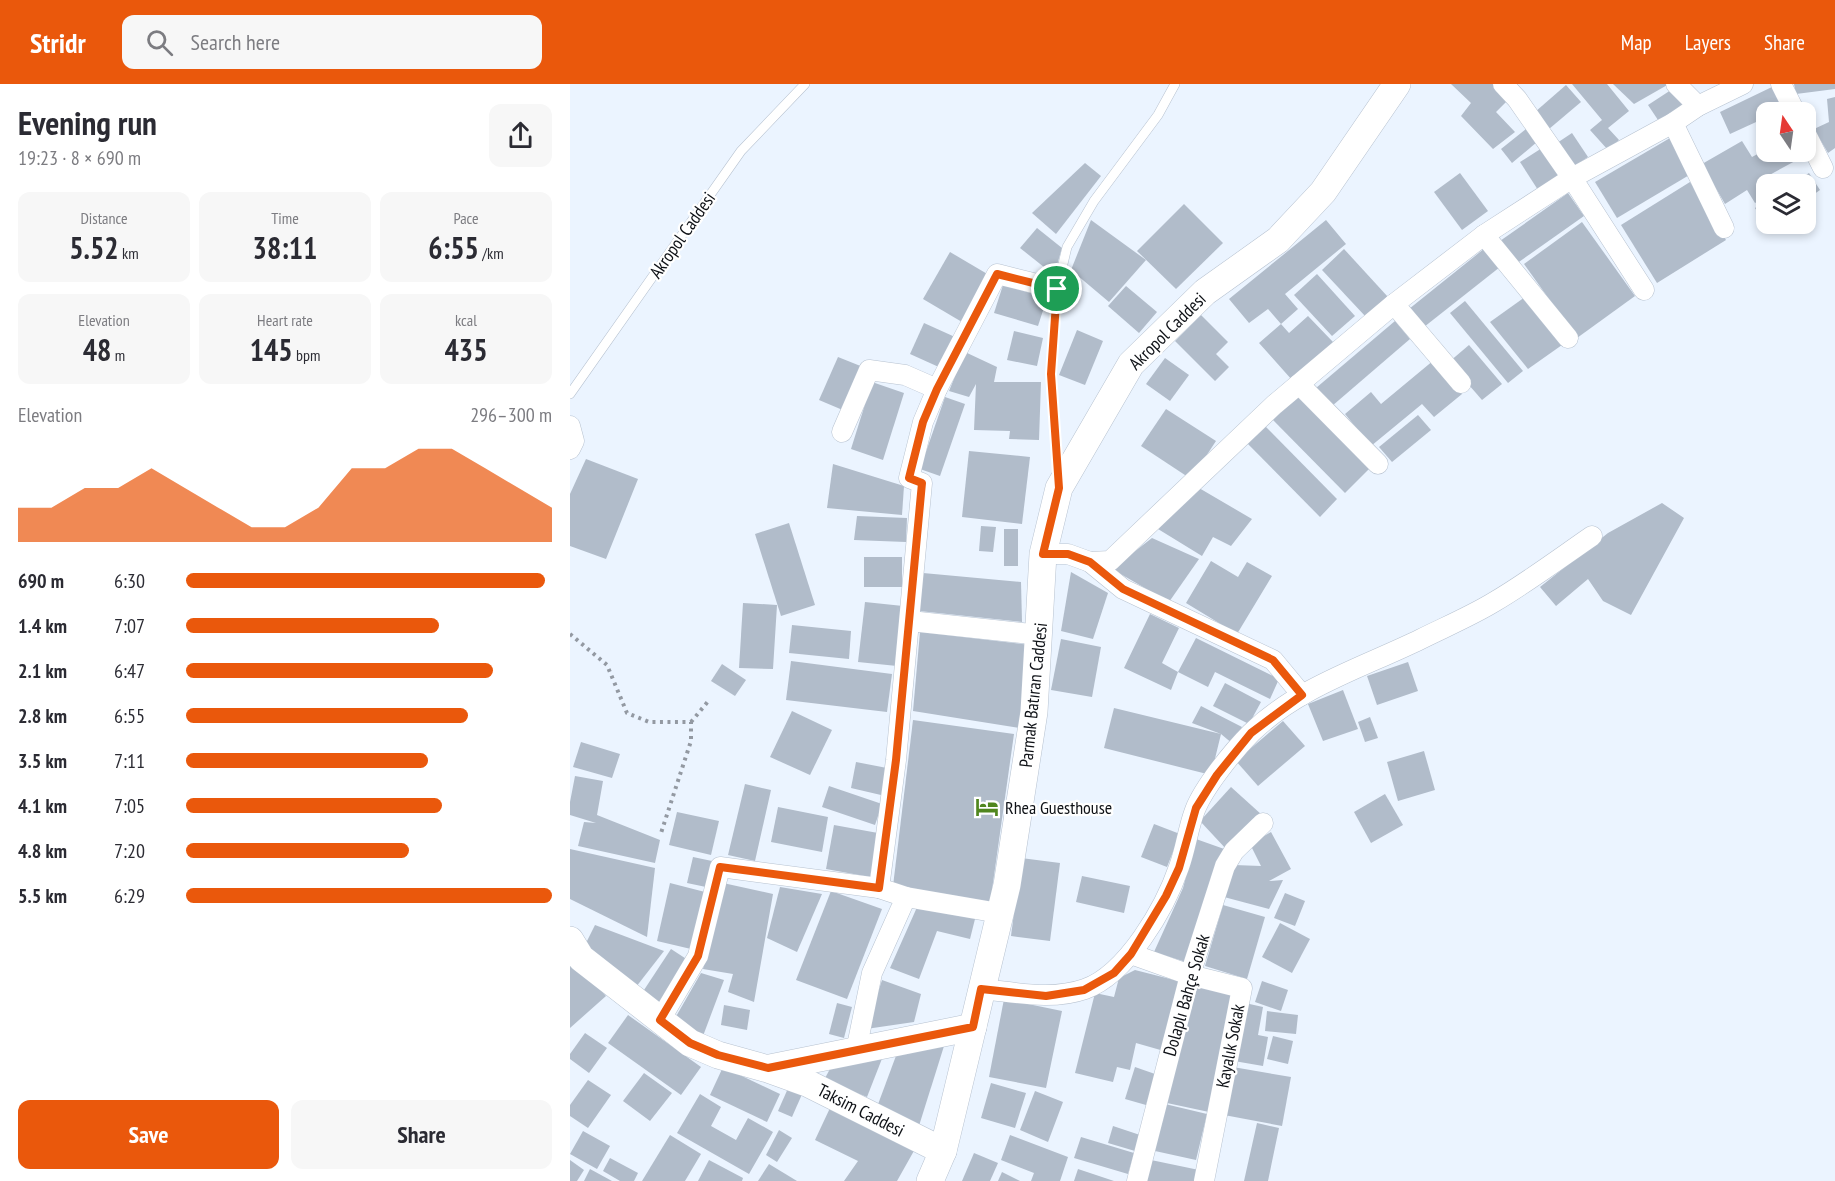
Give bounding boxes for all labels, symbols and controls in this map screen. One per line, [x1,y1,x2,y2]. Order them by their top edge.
search box [122,15,542,69]
text: Stridr [30,24,86,61]
icon: search [143,26,176,59]
text: Search here [191,28,280,56]
text: Map [1621,29,1652,56]
text: Layers [1685,29,1731,56]
text: Share [1764,29,1805,56]
text: Evening run [18,101,157,144]
north arrow [1756,102,1816,162]
map controls [1756,102,1816,234]
button: share [489,104,552,167]
text: 19:23 · 8 × 690 m [18,145,141,171]
button: layers [1756,174,1816,234]
street label: Akropol Caddesi [644,187,720,283]
text: Distance [80,208,128,228]
text: Time [271,208,299,228]
text: Pace [453,208,479,228]
text: 5.52 [69,228,119,267]
text: 38:11 [253,228,317,267]
text: 6:55 [428,228,479,267]
text: km [119,243,139,263]
text: /km [479,243,504,263]
pin [1031,263,1082,314]
icon: arrive [1040,272,1073,305]
street label: Akropol Caddesi [1123,287,1211,375]
text: Elevation [78,310,130,330]
text: Heart rate [257,310,313,330]
text: kcal [455,310,477,330]
text: 48 [83,330,111,369]
text: 145 [250,330,293,369]
text: 435 [444,330,488,369]
text: m [111,345,125,365]
text: bpm [293,345,320,365]
text: Elevation [18,402,82,428]
text: 296–300 m [470,402,552,428]
text: 690 m [18,568,64,594]
text: 6:30 [114,568,145,594]
text: 1.4 km [18,613,67,639]
text: 7:07 [114,613,145,639]
street label: Parmak Batıran Caddesi [1014,621,1052,769]
text: 2.1 km [18,658,67,684]
text: 6:47 [114,658,145,684]
text: 2.8 km [18,703,67,729]
text: 6:55 [114,703,145,729]
text: 3.5 km [18,748,67,774]
text: 7:11 [114,748,145,774]
text: 4.1 km [18,793,67,819]
text: 7:05 [114,793,145,819]
hotel icon: Rhea Guesthouse [974,794,1000,820]
place label: Rhea Guesthouse [1005,796,1112,819]
text: 4.8 km [18,838,67,864]
text: 7:20 [114,838,145,864]
text: 5.5 km [18,883,67,909]
text: 6:29 [114,883,145,909]
street label: Dolaplı Bahçe Sokak [1158,931,1214,1059]
street label: Kayalık Sokak [1211,1002,1249,1090]
street label: Taksim Caddesi [814,1078,908,1142]
button: Save [18,1100,279,1169]
button: Share [291,1100,552,1169]

